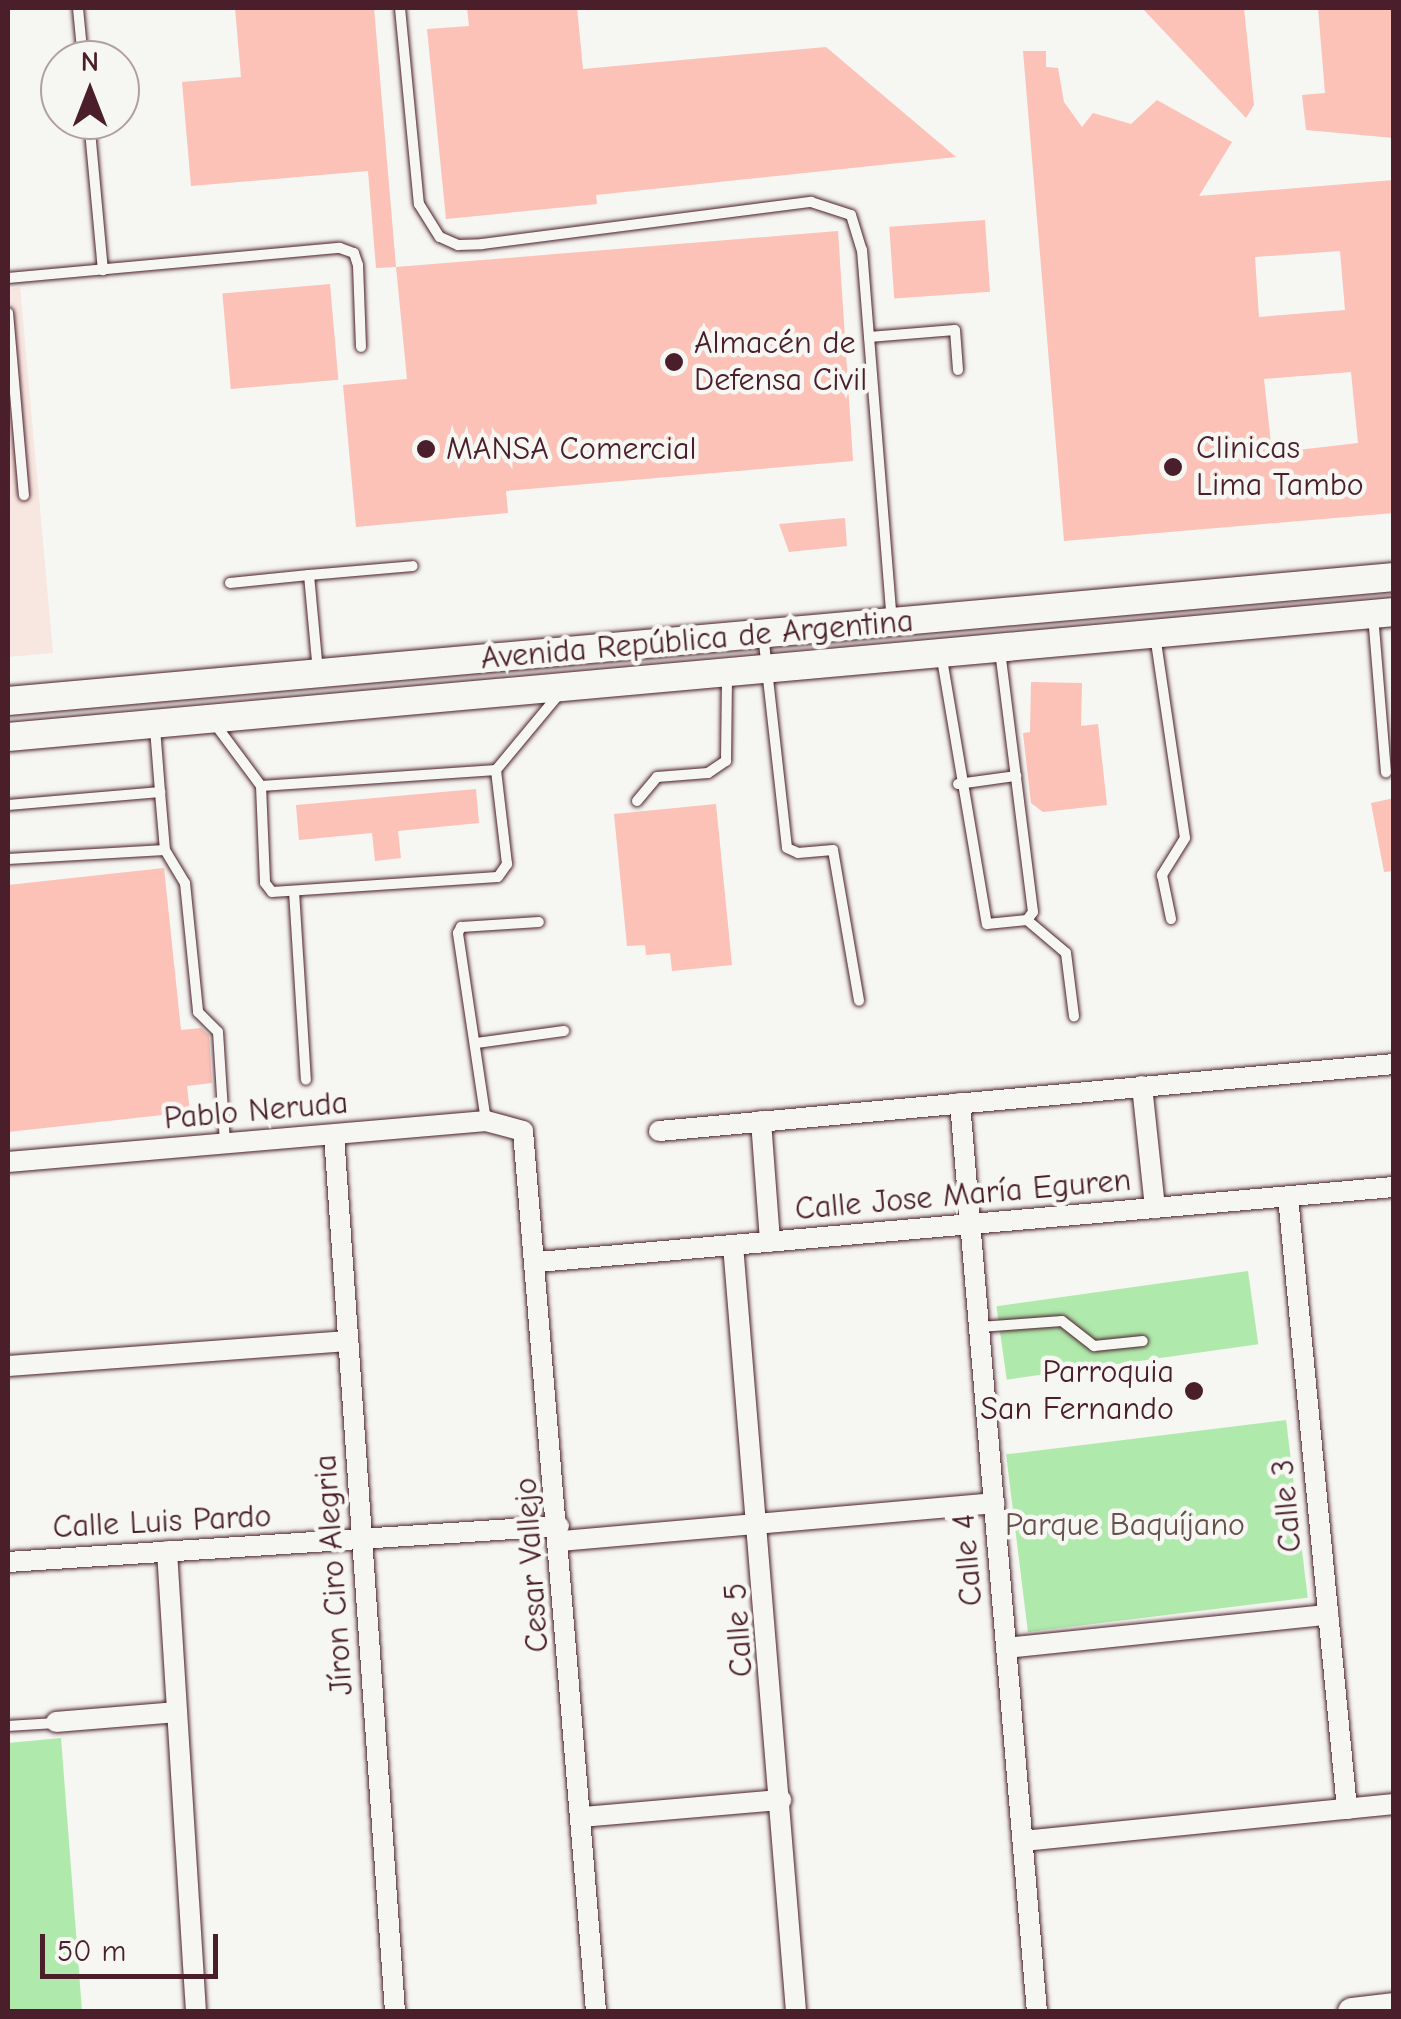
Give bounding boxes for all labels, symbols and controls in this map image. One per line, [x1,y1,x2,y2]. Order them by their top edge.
north arrow [40,40,140,140]
text: N [81,46,99,78]
place label: Almacén de Defensa Civil [694,325,867,400]
marker: Almacén de Defensa Civil [663,351,685,373]
place label: MANSA Comercial [446,430,696,468]
place label: Clinicas Lima Tambo [1196,430,1364,505]
marker: MANSA Comercial [415,438,437,460]
marker: Clinicas Lima Tambo [1160,454,1186,480]
street label: Avenida República de Argentina [479,602,915,678]
street label: Pablo Neruda [162,1084,350,1138]
street label: Calle Jose María Eguren [793,1161,1133,1229]
place label: Parroquia San Fernando [980,1354,1174,1429]
marker: Parroquia San Fernando [1183,1380,1205,1402]
street label: Jíron Ciro Alegria [306,1453,362,1697]
street label: Calle 3 [1264,1458,1310,1554]
street label: Cesar Vallejo [507,1476,557,1654]
street label: Calle Luis Pardo [52,1497,272,1547]
park label: Parque Baquíjano [1005,1506,1245,1544]
street label: Calle 4 [945,1512,991,1608]
street label: Calle 5 [717,1582,761,1678]
scale bar [45,1914,222,1976]
text: 50 m [57,1934,126,1969]

